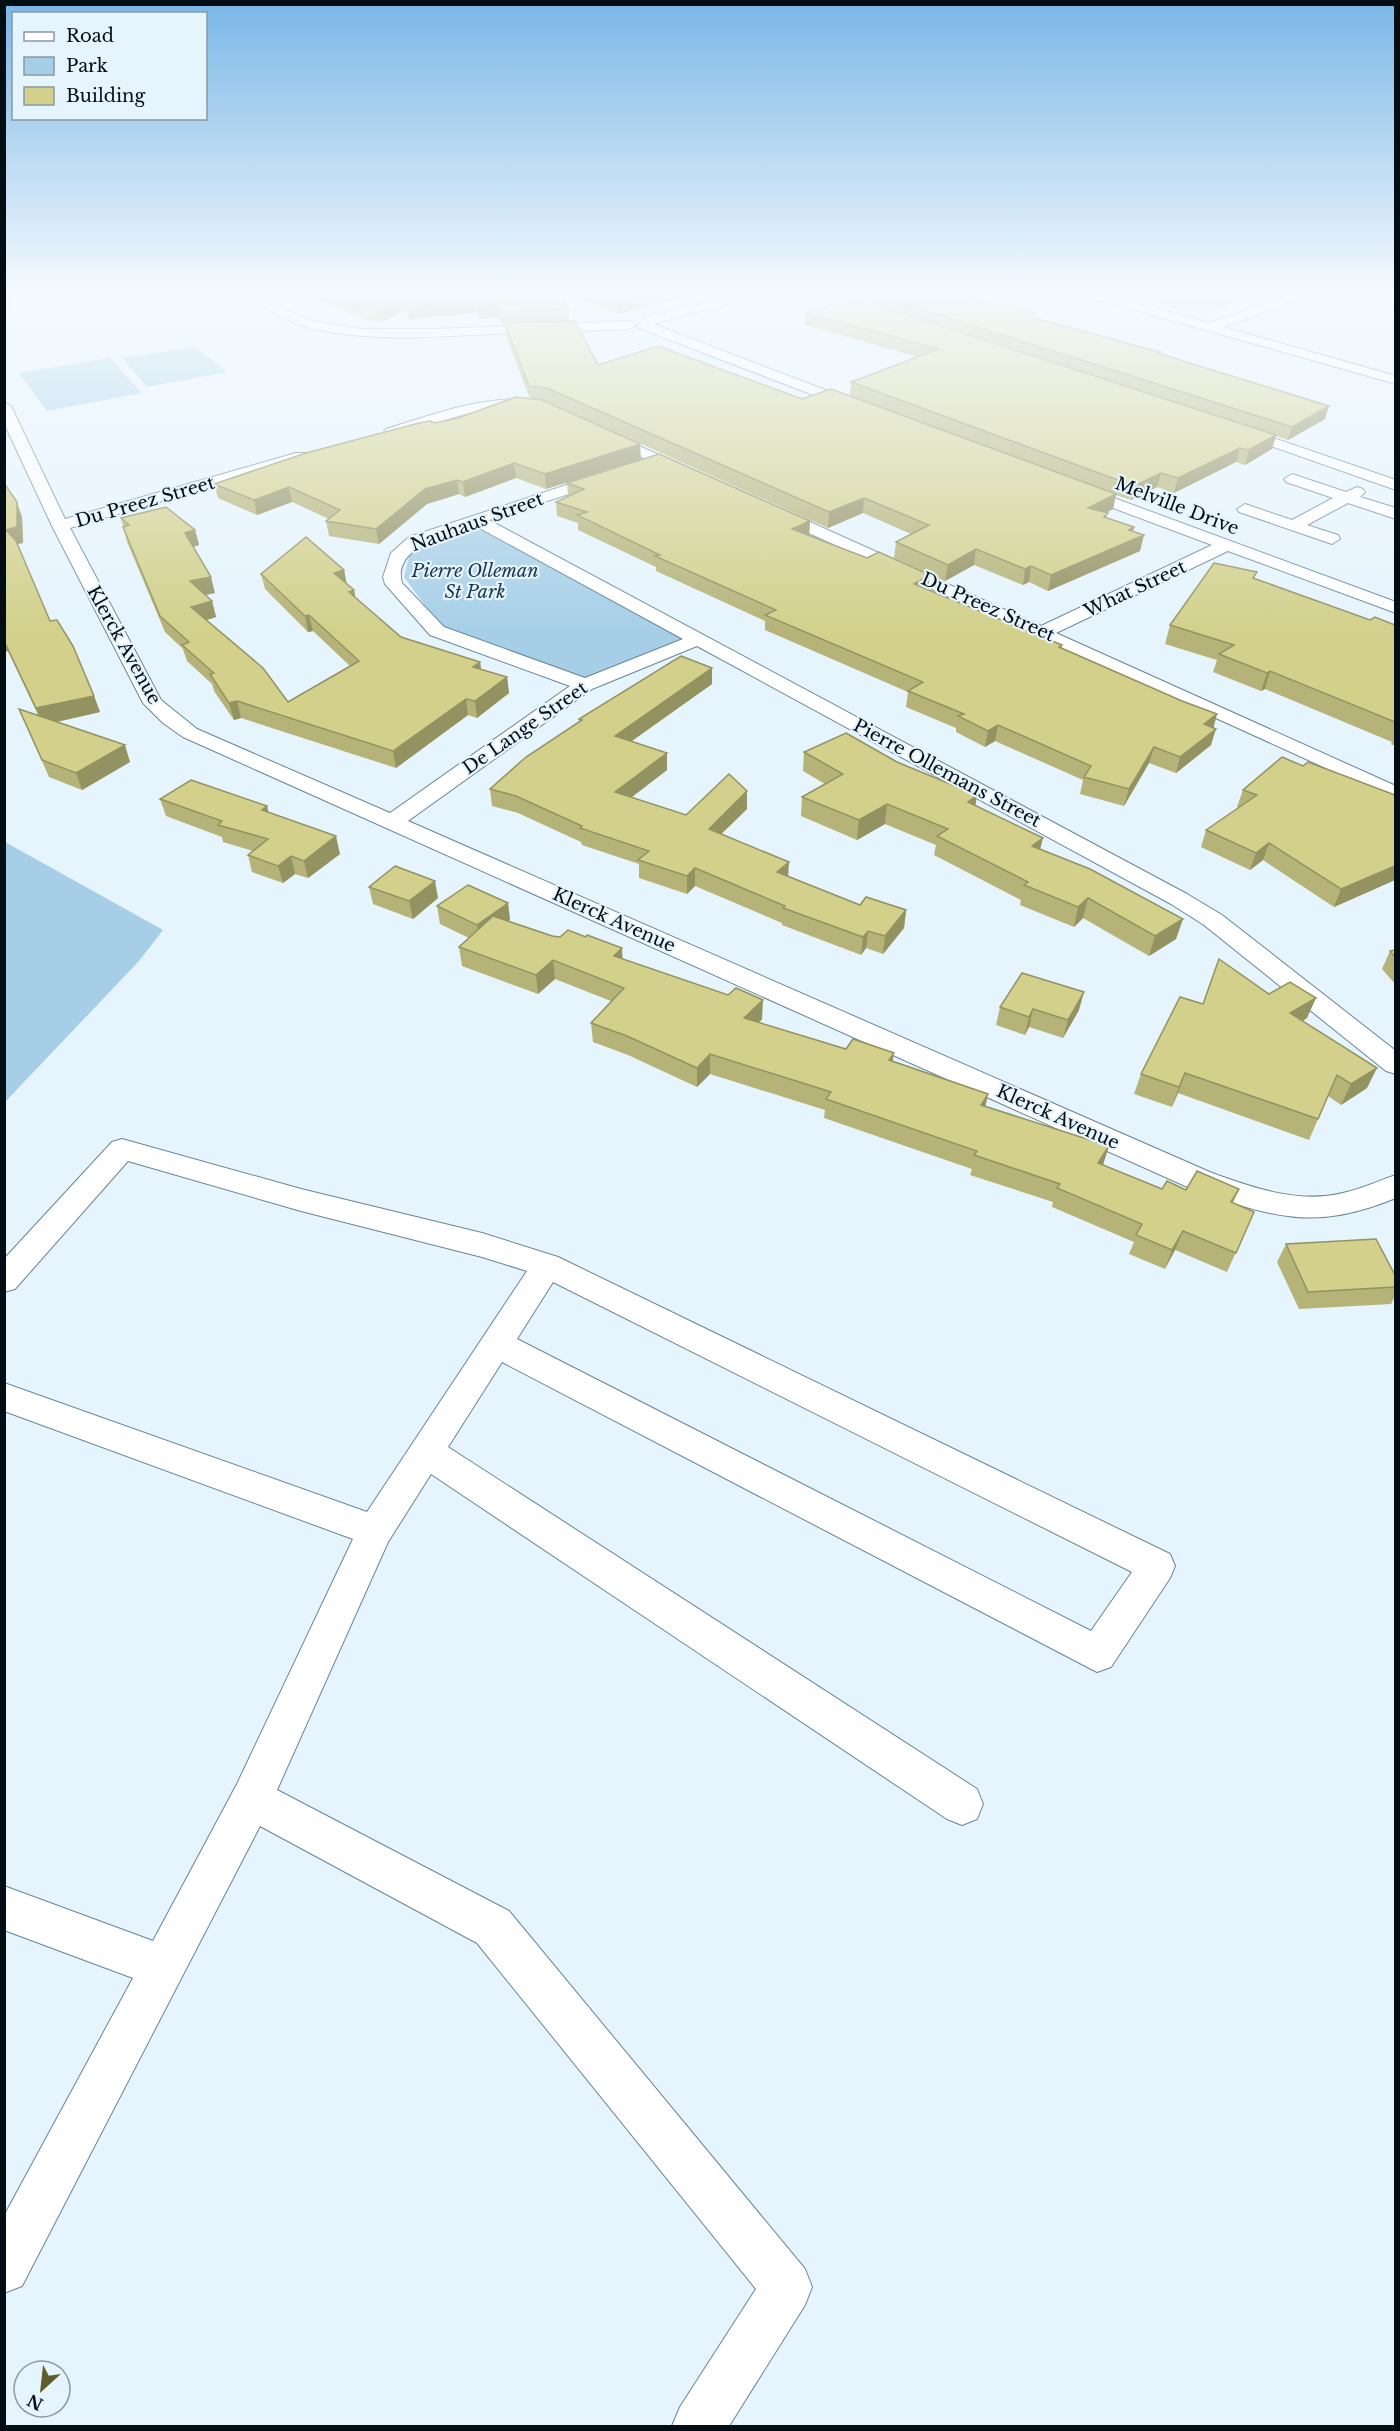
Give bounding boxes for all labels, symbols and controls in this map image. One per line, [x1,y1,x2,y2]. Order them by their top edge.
legend [12,12,207,120]
text: Road [66,25,114,47]
text: Park [66,55,108,77]
text: Building [66,85,145,107]
street label: Du Preez Street [73,472,217,532]
street label: Melville Drive [1112,472,1242,540]
street label: Nauhaus Street [408,488,546,556]
street label: What Street [1080,556,1190,623]
park label: Pierre Olleman St Park [410,560,539,603]
street label: Du Preez Street [918,568,1058,646]
street label: Klerck Avenue [82,582,166,708]
street label: De Lange Street [458,677,592,779]
street label: Pierre Ollemans Street [849,714,1045,832]
street label: Klerck Avenue [549,883,679,957]
street label: Klerck Avenue [993,1080,1123,1154]
north arrow [12,2359,72,2419]
text: N [24,2390,46,2415]

